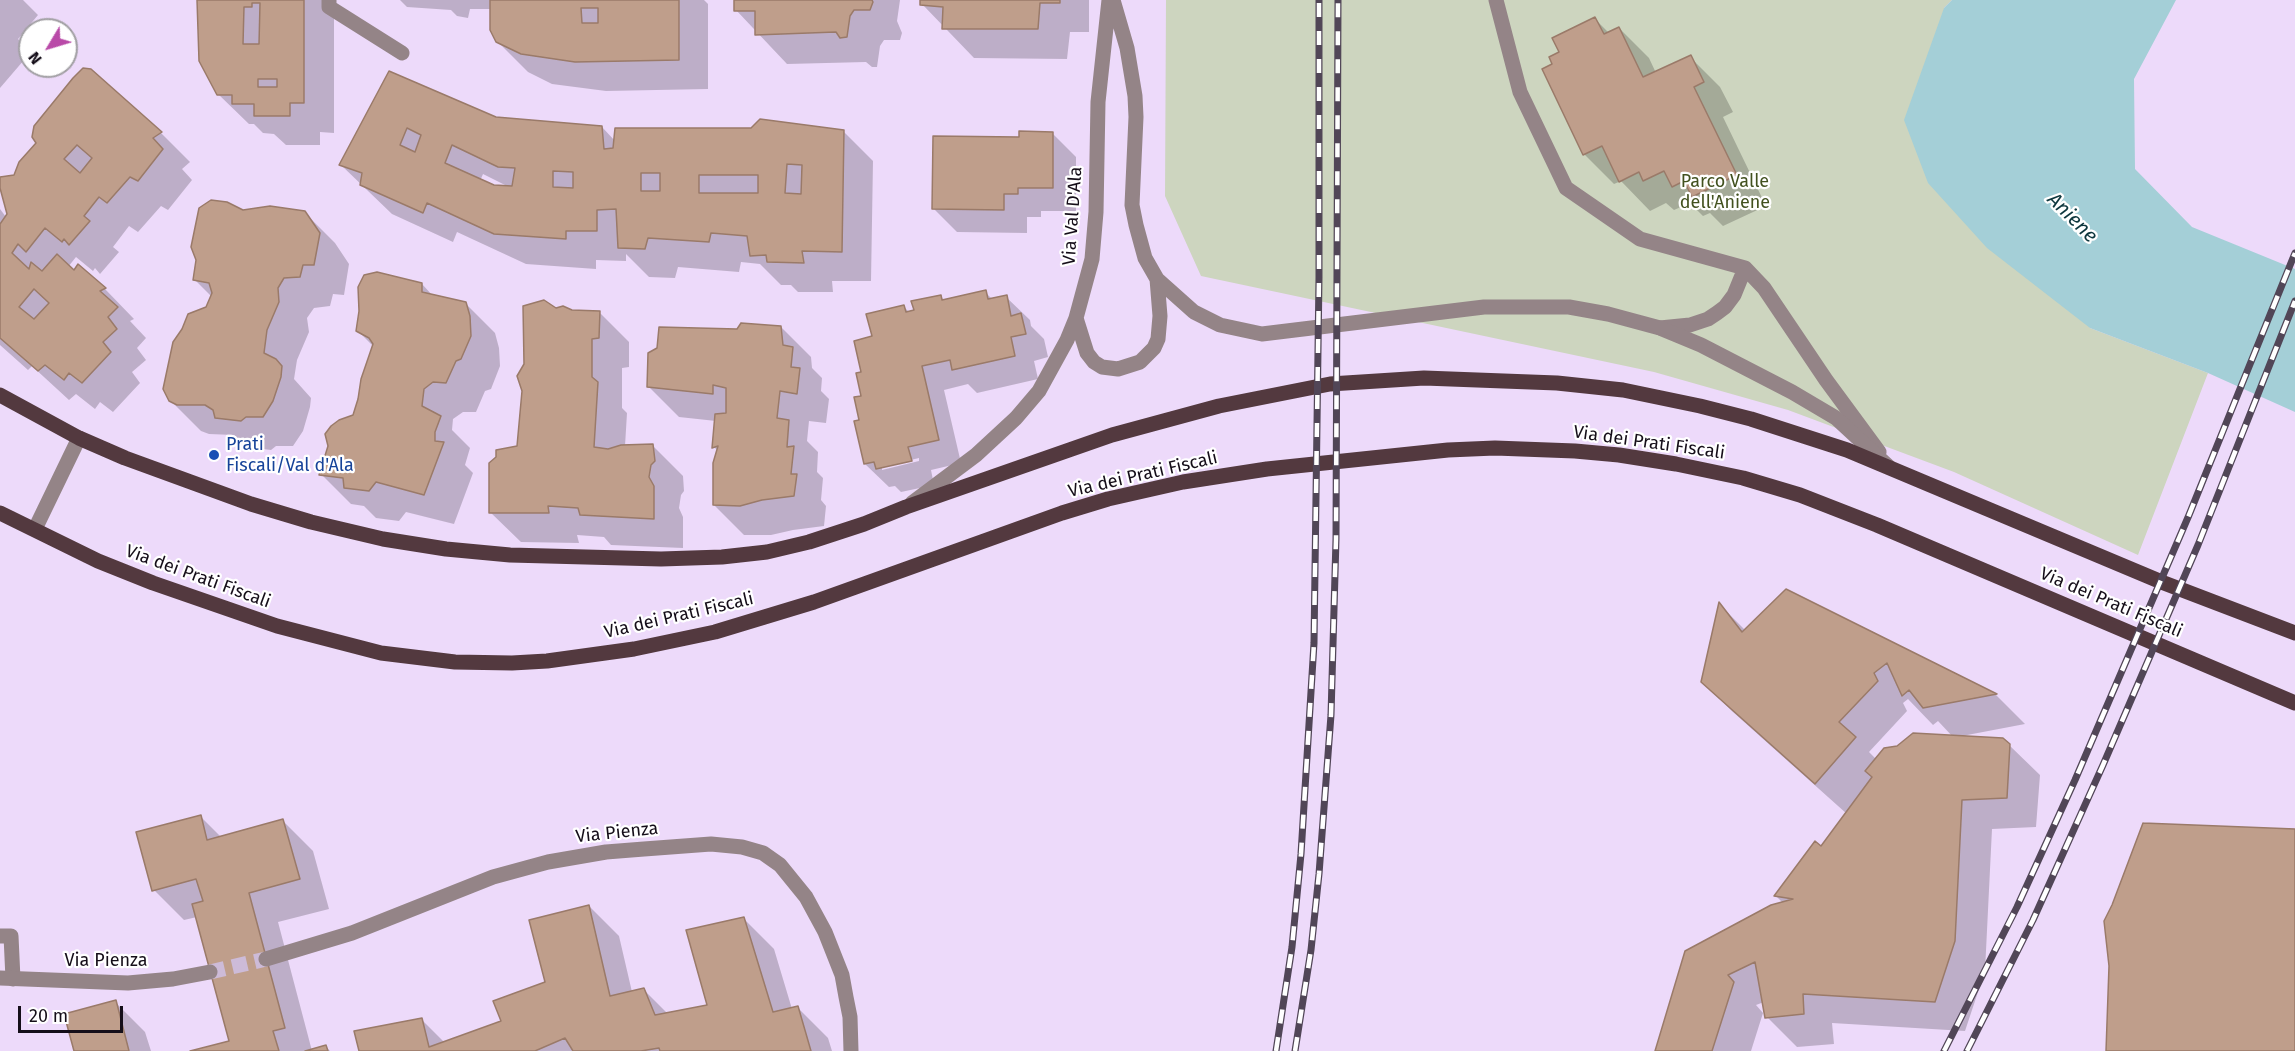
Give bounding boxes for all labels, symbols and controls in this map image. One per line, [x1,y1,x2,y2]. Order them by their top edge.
north arrow [18,18,78,78]
text: N [24,48,46,68]
street label: Via Val D'Ala [1059,166,1087,266]
park label: Parco Valle dell'Aniene [1680,171,1770,213]
water label: Aniene [2042,188,2102,248]
street label: Via dei Prati Fiscali [1572,422,1726,464]
place label: Prati Fiscali/Val d'Ala [226,434,354,476]
street label: Via dei Prati Fiscali [1066,447,1220,503]
marker: Prati Fiscali/Val d'Ala [207,448,221,462]
street label: Via dei Prati Fiscali [123,541,273,613]
street label: Via dei Prati Fiscali [2037,563,2185,643]
street label: Via dei Prati Fiscali [602,588,756,644]
street label: Via Pienza [575,818,659,848]
street label: Via Pienza [65,950,147,972]
scale bar [21,994,126,1032]
text: 20 m [29,1005,68,1027]

